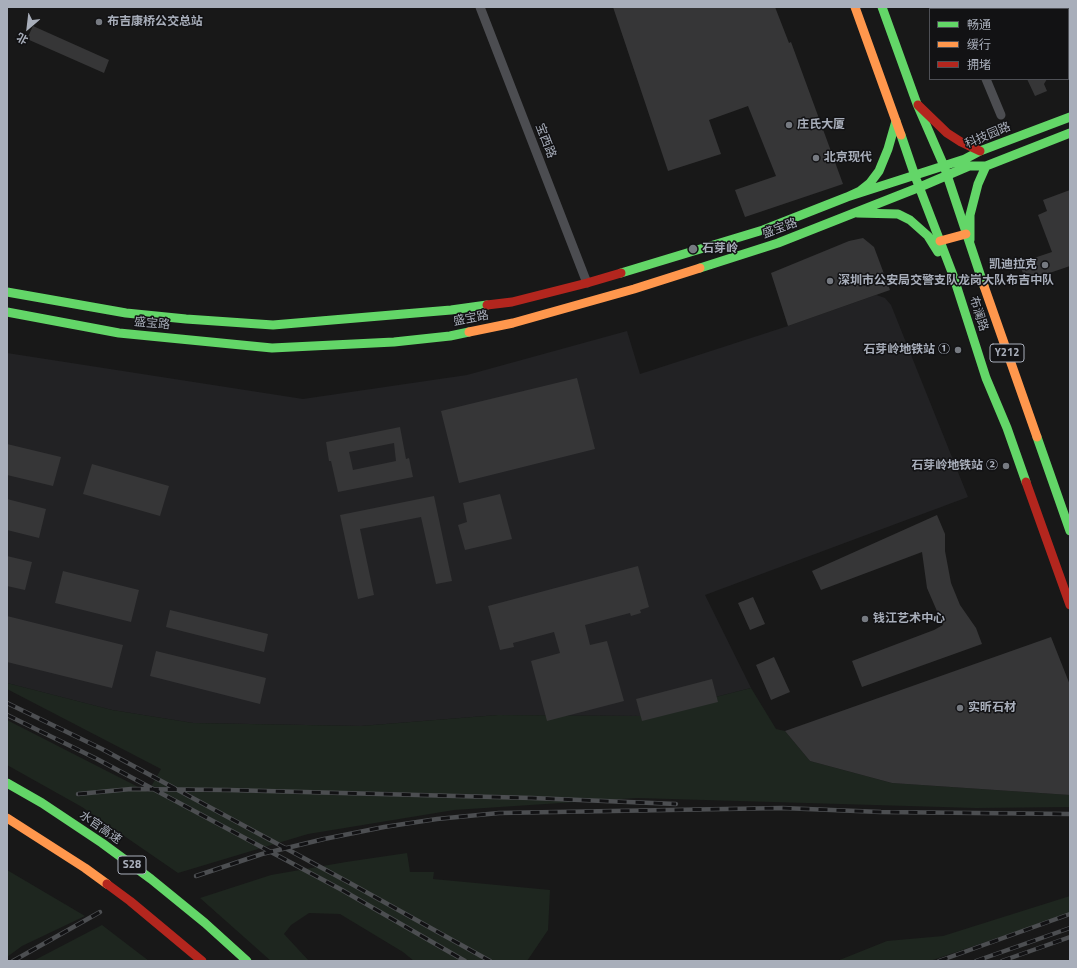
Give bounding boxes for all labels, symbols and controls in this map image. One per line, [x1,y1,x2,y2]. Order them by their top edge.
north arrow [8,8,48,48]
legend [929,8,1069,80]
place label: 布吉康桥公交总站 [107,15,203,29]
text: 畅通 [967,15,991,34]
marker: 布吉康桥公交总站 [94,17,104,27]
text: 北 [14,29,31,48]
text: 缓行 [967,35,991,54]
text: 拥堵 [967,55,991,74]
place label: 庄氏大厦 [797,118,845,132]
marker: 庄氏大厦 [784,120,794,130]
street label: 科技园路 [963,120,1013,152]
street label: 宝西路 [532,122,558,160]
place label: 北京现代 [824,151,872,165]
marker: 北京现代 [811,153,821,163]
street label: 盛宝路 [761,216,799,242]
place label: 石芽岭 [702,242,738,256]
marker: 石芽岭 [687,243,699,255]
place label: 凯迪拉克 [989,258,1037,272]
marker: 凯迪拉克 [1040,260,1050,270]
place label: 深圳市公安局交警支队龙岗大队布吉中队 [838,274,1054,288]
marker: 深圳市公安局交警支队龙岗大队布吉中队 [825,276,835,286]
street label: 布澜路 [966,295,990,333]
street label: 盛宝路 [452,308,490,330]
street label: 盛宝路 [133,315,171,333]
place label: 石芽岭地铁站 ① [863,343,950,357]
road number: Y212 [990,344,1024,362]
marker: 石芽岭地铁站 ① [953,345,963,355]
place label: 石芽岭地铁站 ② [911,459,998,473]
marker: 石芽岭地铁站 ② [1001,461,1011,471]
place label: 钱江艺术中心 [873,612,945,626]
marker: 钱江艺术中心 [860,614,870,624]
place label: 实昕石材 [968,701,1016,715]
marker: 实昕石材 [955,703,965,713]
street label: 水官高速 [76,808,124,848]
road number: S28 [118,856,146,874]

